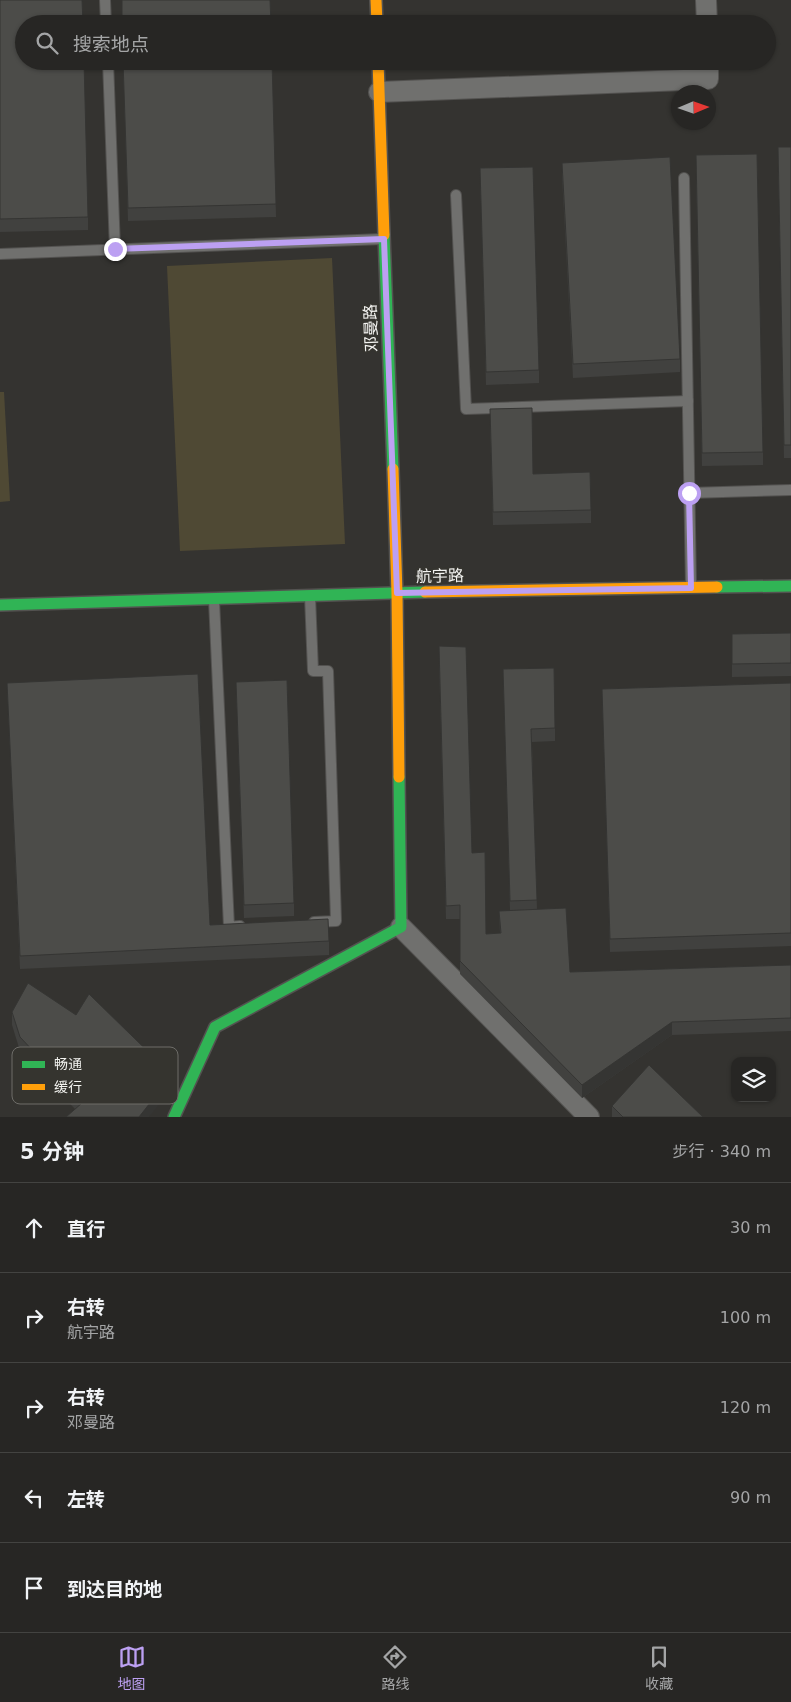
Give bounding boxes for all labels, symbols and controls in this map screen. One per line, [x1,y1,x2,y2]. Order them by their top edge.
search box [15,15,776,70]
icon: search [33,29,61,57]
text: 搜索地点 [73,33,149,55]
north arrow [671,85,716,130]
route end [104,238,127,261]
street label: 邓曼路 [361,304,381,352]
route start [678,482,701,505]
street label: 航宇路 [416,566,464,586]
legend [12,1047,178,1104]
text: 畅通 [54,1056,82,1072]
map controls [731,1057,776,1102]
button: layers [731,1057,776,1102]
text: 缓行 [54,1079,82,1095]
text: 5 分钟 [20,1140,84,1164]
text: 步行 · 340 m [673,1142,771,1161]
icon: ahead [20,1214,48,1242]
text: 直行 [67,1218,105,1240]
text: 30 m [730,1218,771,1237]
text: 右转 [67,1296,105,1318]
icon: right [20,1304,48,1332]
text: 100 m [720,1308,771,1327]
text: 航宇路 [67,1323,115,1342]
text: 右转 [67,1386,105,1408]
icon: right [20,1394,48,1422]
text: 120 m [720,1398,771,1417]
text: 邓曼路 [67,1413,115,1432]
icon: left [20,1484,48,1512]
text: 左转 [67,1488,105,1510]
text: 90 m [730,1488,771,1507]
icon: arrive [20,1574,48,1602]
text: 到达目的地 [67,1578,162,1600]
tab: 地图 [118,1643,146,1693]
tab: 路线 [381,1643,409,1693]
tab: 收藏 [645,1643,673,1693]

